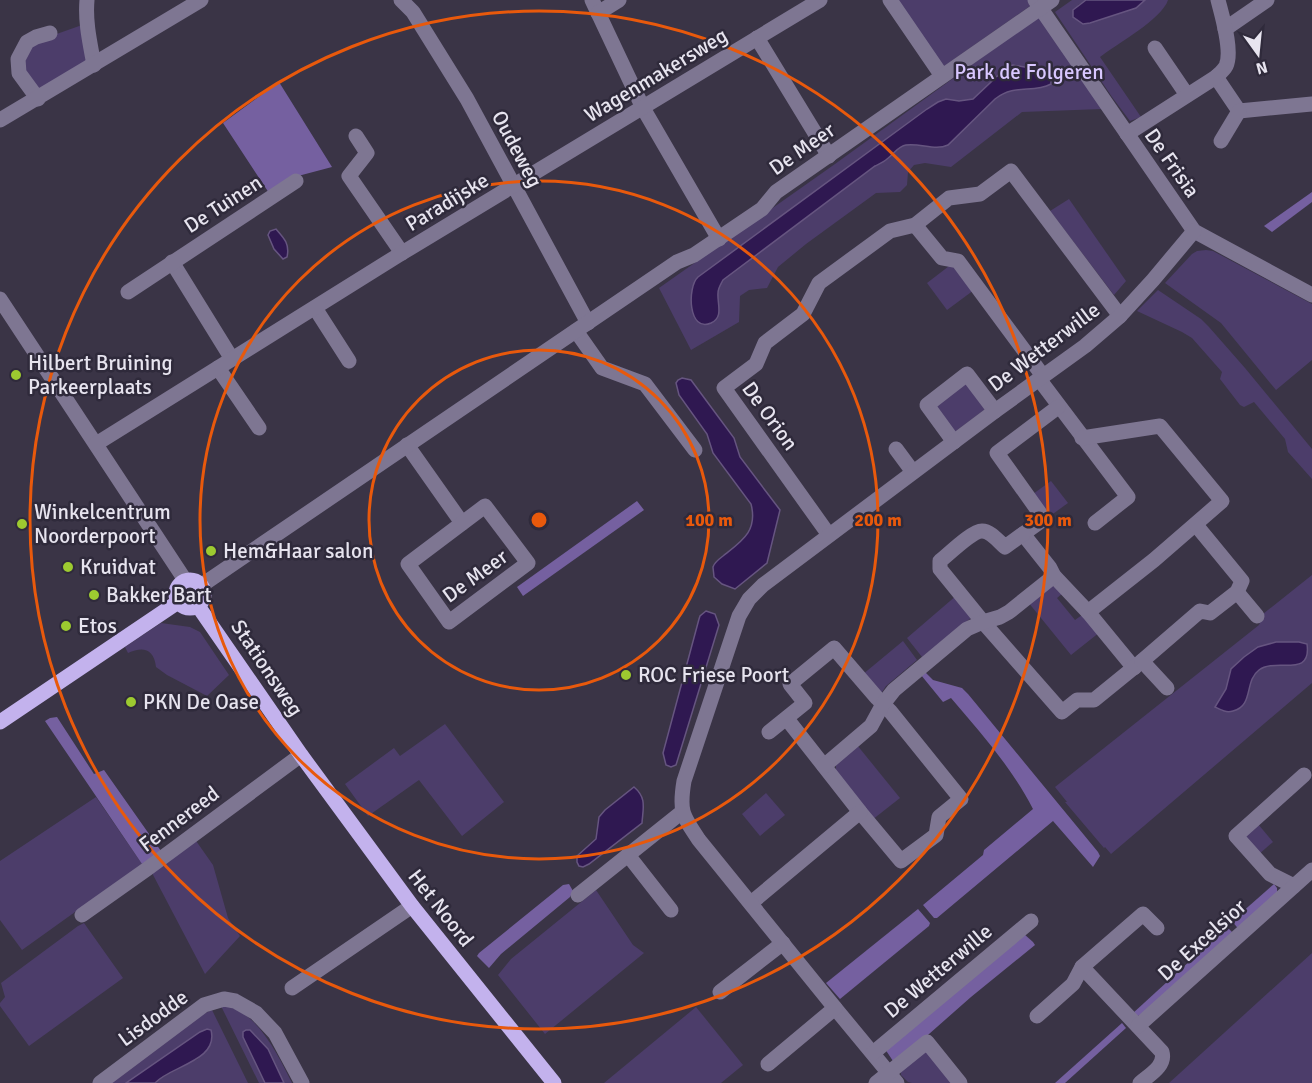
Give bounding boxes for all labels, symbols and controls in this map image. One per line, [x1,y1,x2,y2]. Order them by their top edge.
street label: Wagenmakersweg [580,22,732,128]
north arrow [1228,24,1288,84]
text: N [1254,56,1270,79]
park label: Park de Folgeren [954,59,1104,85]
street label: Oudeweg [486,106,548,192]
street label: De Meer [764,117,840,181]
street label: De Frisia [1139,123,1205,203]
street label: Paradijske [401,167,493,237]
street label: De Tuinen [179,169,267,239]
street label: De Wetterwille [983,297,1105,397]
place label: Hilbert Bruining Parkeerplaats [28,350,173,400]
marker: Hilbert Bruining Parkeerplaats [9,368,23,382]
street label: De Orion [736,377,804,455]
place label: Winkelcentrum Noorderpoort [34,499,171,549]
text: 100 m [685,509,733,531]
text: 200 m [854,509,902,531]
text: 300 m [1024,509,1072,531]
centre of rings [529,510,549,530]
marker: Winkelcentrum Noorderpoort [15,517,29,531]
place label: Hem&Haar salon [223,538,373,564]
street label: De Meer [437,543,513,608]
marker: Hem&Haar salon [204,544,218,558]
place label: Kruidvat [80,554,156,580]
marker: Kruidvat [61,560,75,574]
place label: Bakker Bart [106,582,212,608]
marker: Bakker Bart [87,588,101,602]
place label: Etos [78,613,117,639]
street label: Stationsweg [225,615,309,721]
marker: Etos [59,619,73,633]
place label: ROC Friese Poort [638,662,789,688]
marker: ROC Friese Poort [619,668,633,682]
place label: PKN De Oase [143,689,259,715]
marker: PKN De Oase [124,695,138,709]
street label: Fennereed [134,780,224,858]
street label: Het Noord [403,864,479,952]
street label: De Excelsior [1152,893,1252,986]
street label: De Wetterwille [879,918,997,1024]
street label: Lisdodde [113,984,193,1052]

